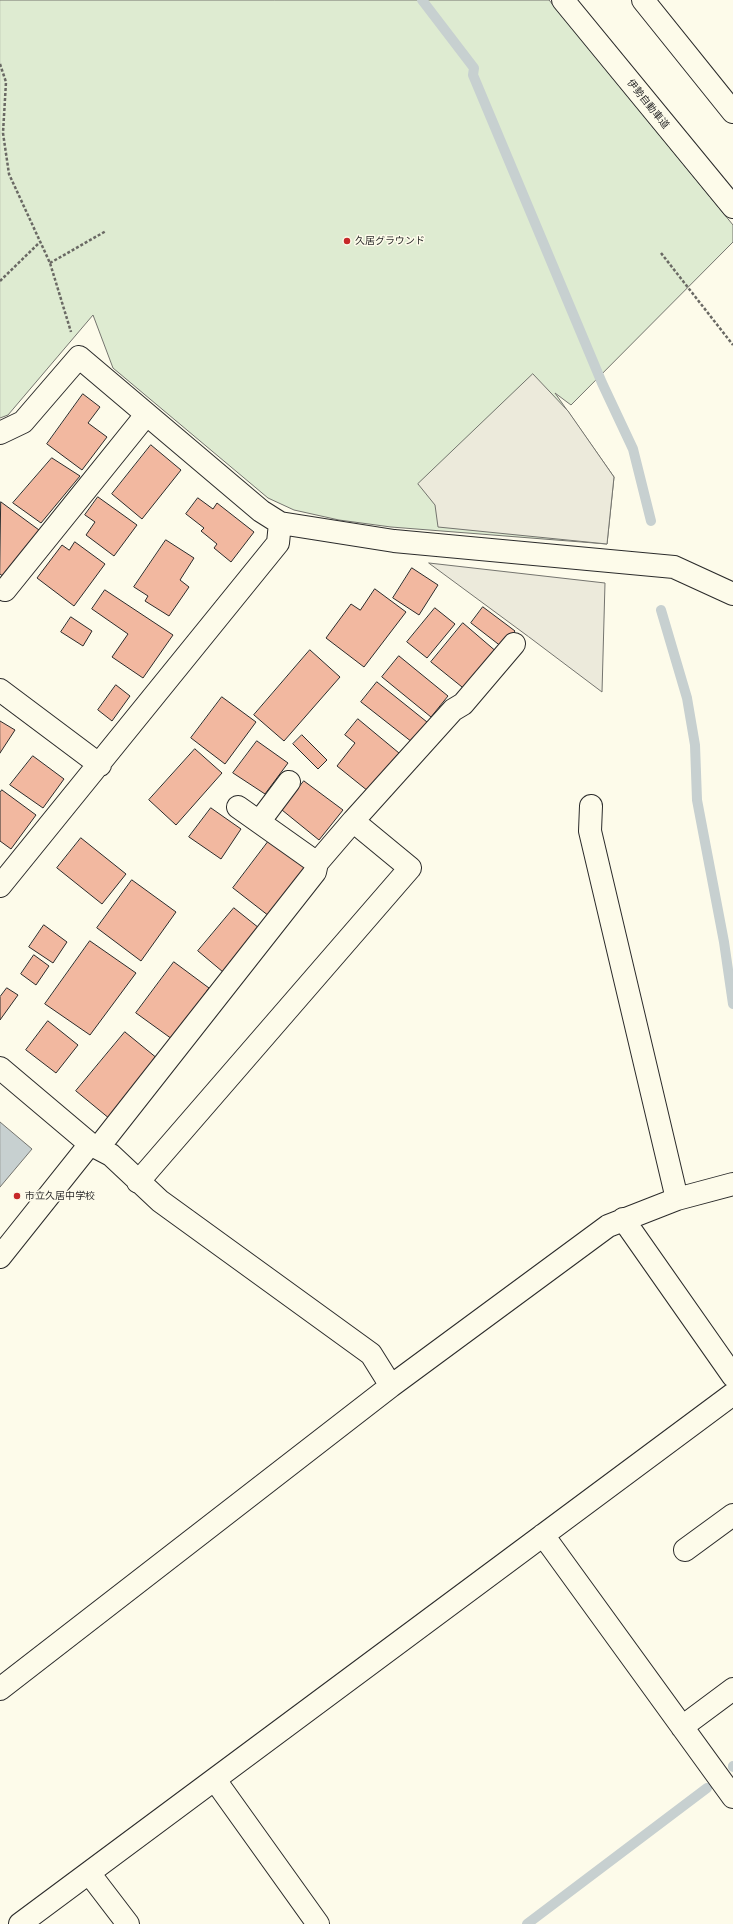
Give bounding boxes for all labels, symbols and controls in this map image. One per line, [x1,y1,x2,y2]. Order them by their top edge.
street label: 伊勢自動車道 [624,77,672,131]
place label: 久居グラウンド [355,235,425,247]
marker: 久居グラウンド [342,236,352,246]
place label: 市立久居中学校 [25,1190,95,1202]
marker: 市立久居中学校 [12,1191,22,1201]

